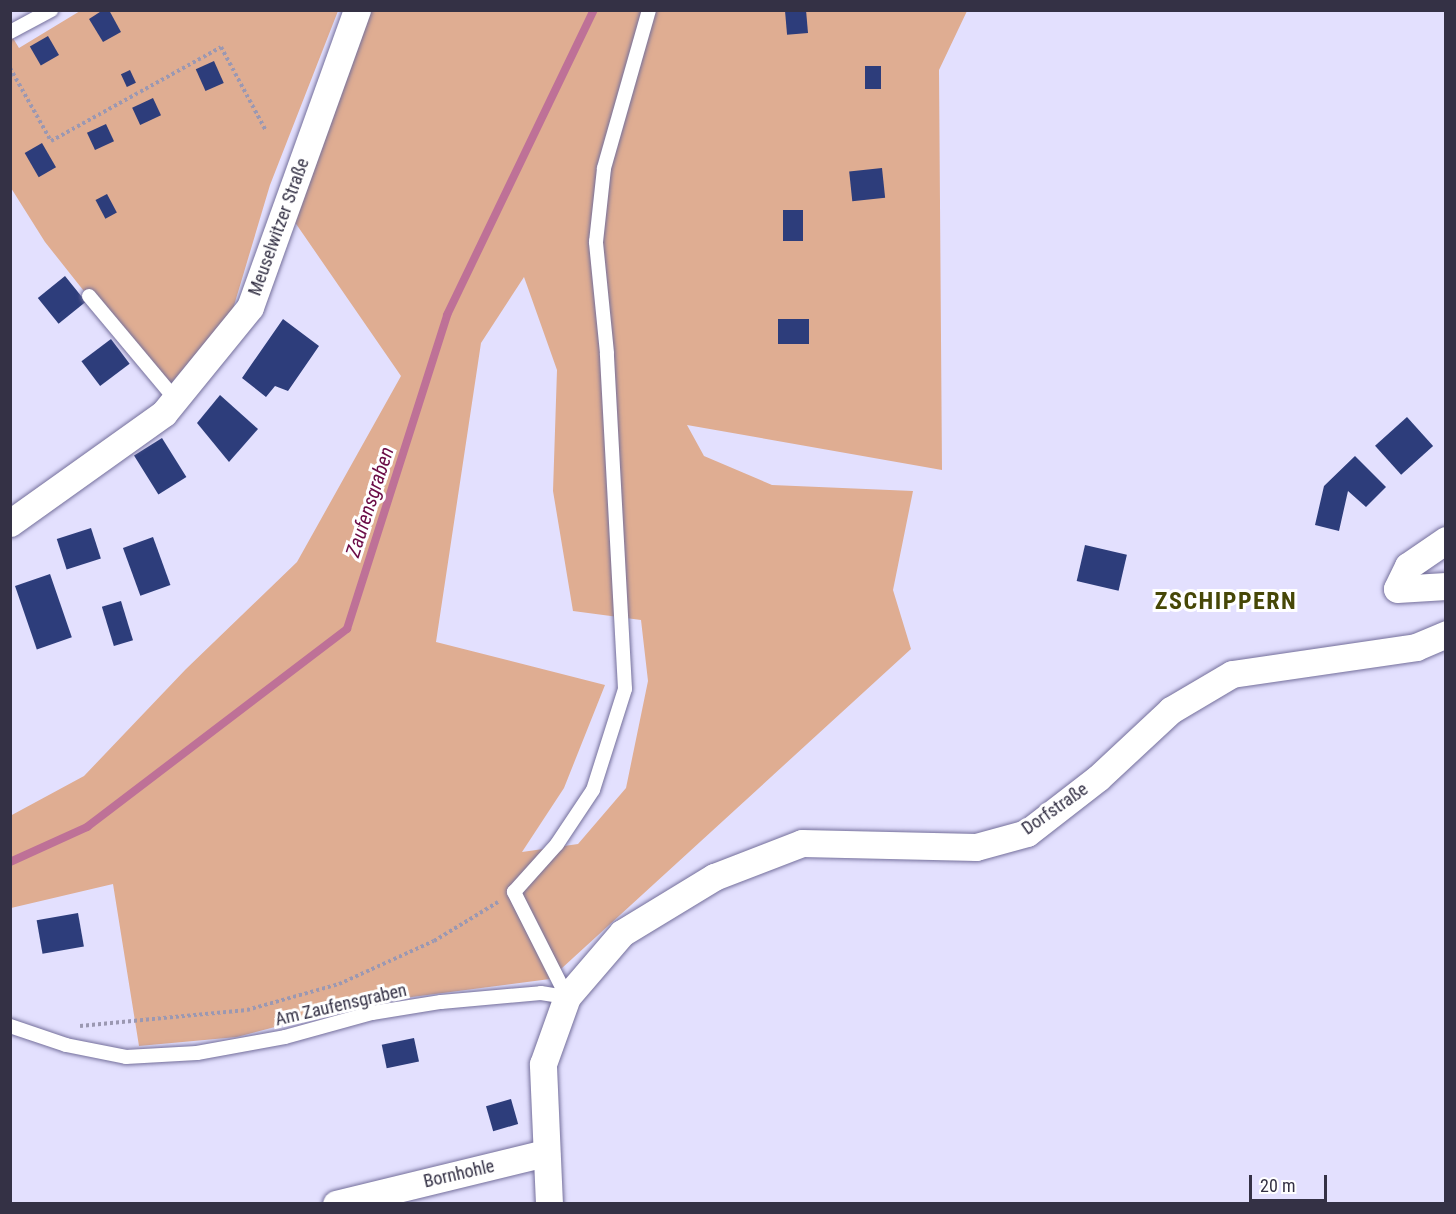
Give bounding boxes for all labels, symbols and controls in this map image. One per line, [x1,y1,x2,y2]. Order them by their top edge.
street label: Meuselwitzer Straße [244,155,314,299]
water label: Zaufensgraben [341,444,399,560]
district label: ZSCHIPPERN [1155,588,1297,616]
street label: Dorfstraße [1018,778,1092,840]
street label: Am Zaufensgraben [273,979,409,1031]
street label: Bornhohle [421,1155,497,1193]
scale bar [1252,1163,1330,1201]
text: 20 m [1260,1175,1295,1196]

